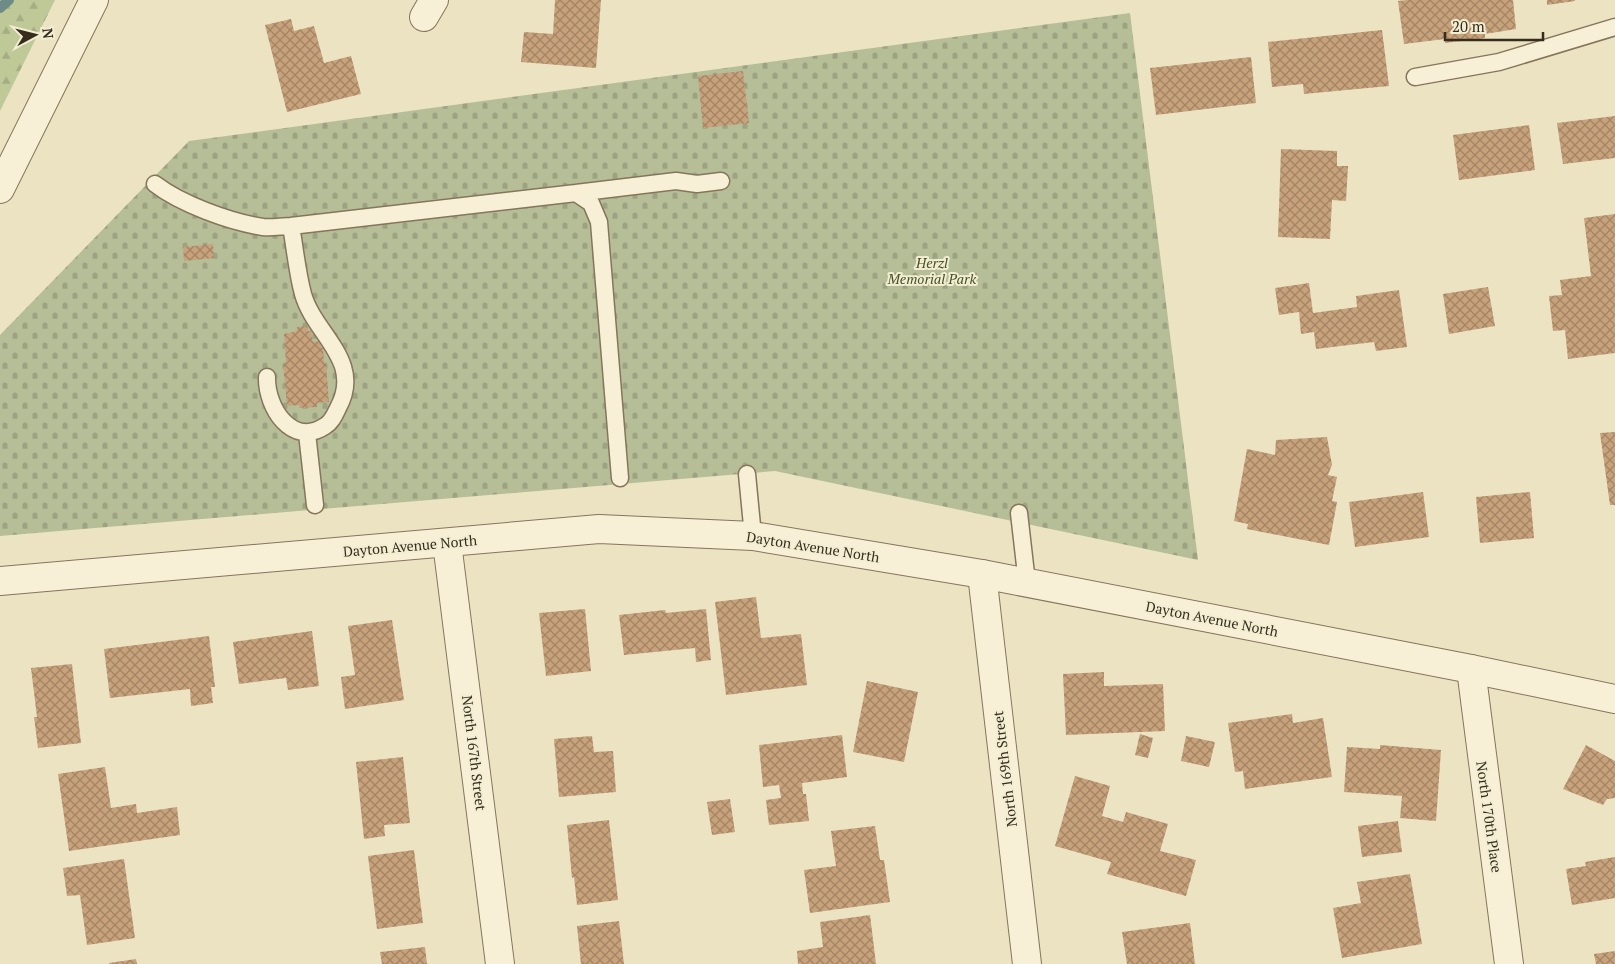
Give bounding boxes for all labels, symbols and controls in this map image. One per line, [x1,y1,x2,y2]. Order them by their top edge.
north arrow [10,10,60,60]
scale bar [1445,10,1542,42]
text: 20 m [1452,16,1485,36]
text: N [38,27,59,40]
park label: Herzl Memorial Park [887,253,976,288]
street label: Dayton Avenue North [745,527,881,566]
street label: Dayton Avenue North [342,530,478,561]
street label: Dayton Avenue North [1144,596,1280,641]
street label: North 167th Street [458,694,491,813]
street label: North 169th Street [988,709,1021,828]
street label: North 170th Place [1472,760,1507,874]

